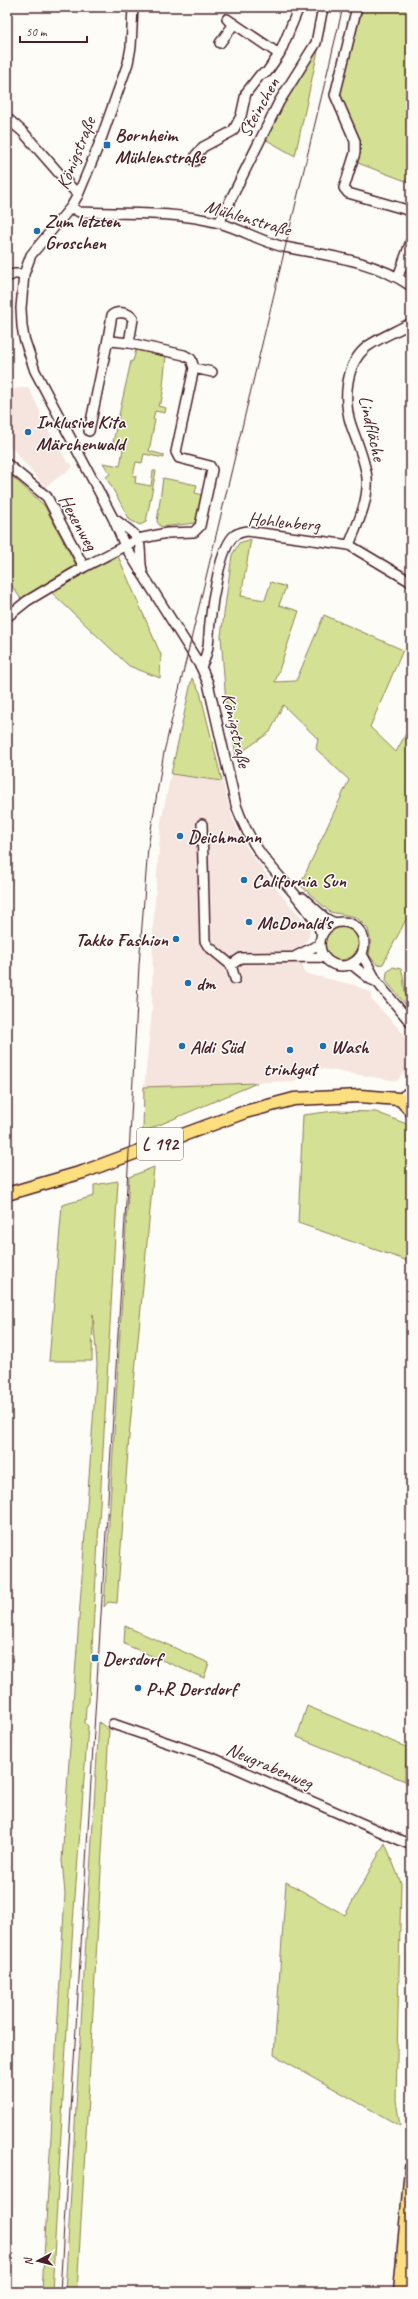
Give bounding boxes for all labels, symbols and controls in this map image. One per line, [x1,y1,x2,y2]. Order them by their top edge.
scale bar [20,18,87,44]
text: 50 m [26,24,48,40]
street label: Steinchen [233,73,285,142]
street label: Königstraße [51,112,102,193]
place label: Bornheim Mühlenstraße [115,123,206,169]
marker: Bornheim Mühlenstraße [102,140,112,150]
street label: Mühlenstraße [202,194,295,242]
place label: Zum letzten Groschen [45,209,121,255]
marker: Zum letzten Groschen [32,226,42,236]
street label: Lindfläche [353,393,392,465]
place label: Inklusive Kita Märchenwald [36,410,128,456]
marker: Inklusive Kita Märchenwald [23,427,33,437]
street label: Hexenweg [53,490,104,556]
street label: Hohlenberg [247,507,322,537]
street label: Königstraße [216,691,257,772]
place label: Deichmann [188,825,262,849]
marker: Deichmann [175,831,185,841]
place label: California Sun [252,869,346,893]
marker: California Sun [239,875,249,885]
place label: McDonald's [257,911,335,935]
marker: McDonald's [244,917,254,927]
place label: Takko Fashion [75,928,168,952]
marker: Takko Fashion [171,934,181,944]
place label: dm [196,972,217,996]
marker: dm [183,978,193,988]
place label: Aldi Süd [190,1035,246,1059]
place label: Wash [331,1035,370,1059]
marker: Aldi Süd [177,1041,187,1051]
marker: Wash [318,1041,328,1051]
marker: trinkgut [285,1045,295,1055]
place label: trinkgut [264,1057,319,1081]
road number: L 192 [137,1128,183,1160]
place label: Dersdorf [103,1647,166,1671]
marker: Dersdorf [90,1653,100,1663]
place label: P+R Dersdorf [146,1677,241,1701]
marker: P+R Dersdorf [133,1683,143,1693]
street label: Neugrabenweg [223,1737,318,1795]
north arrow [18,2241,58,2281]
text: N [20,2256,35,2266]

